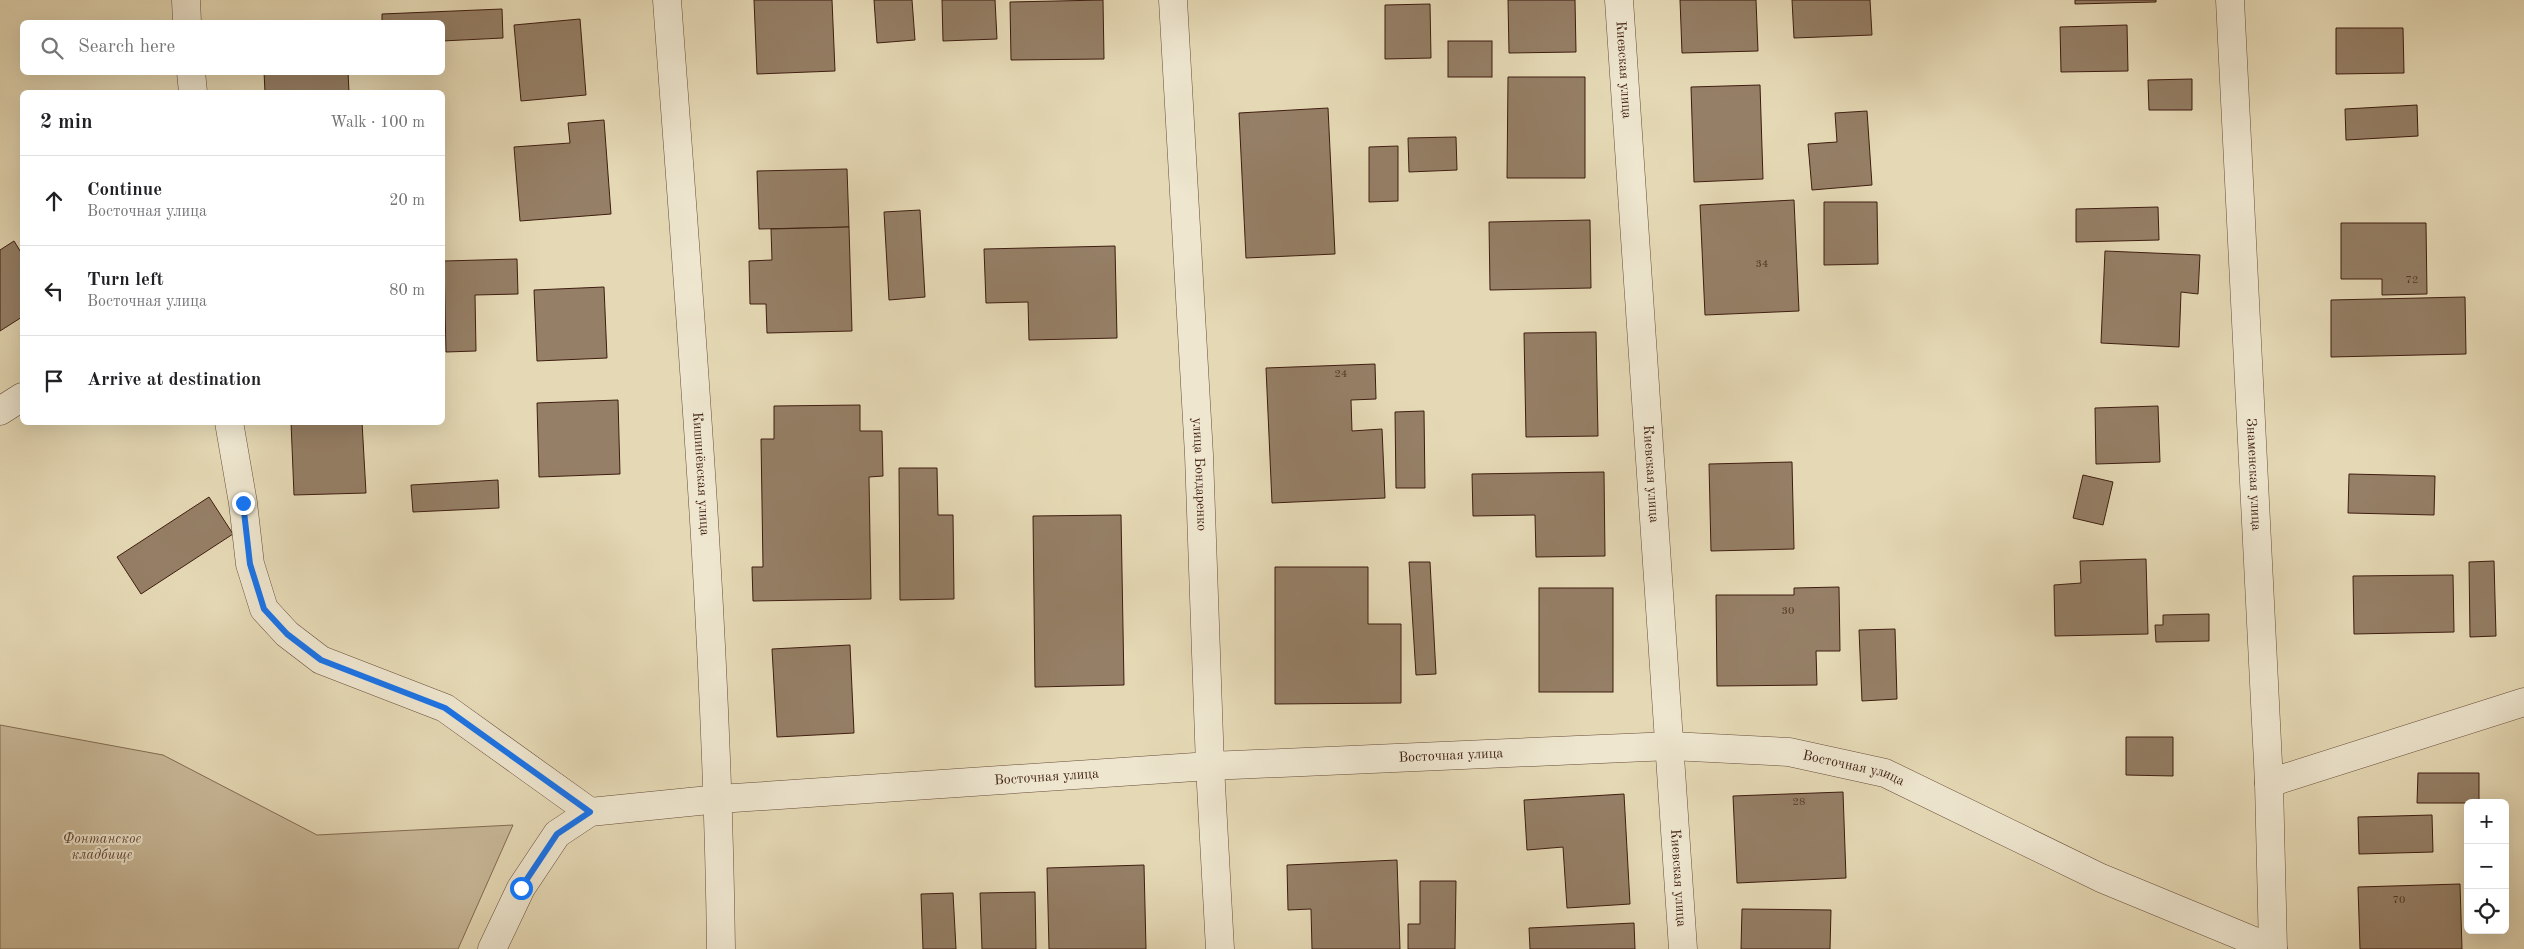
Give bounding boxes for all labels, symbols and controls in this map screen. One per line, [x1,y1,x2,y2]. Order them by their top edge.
search box [20,20,445,75]
street label: Киевская улица [1613,20,1634,119]
icon: search [38,34,66,62]
text: Search here [78,38,175,57]
text: 2 min [40,112,93,133]
text: Walk · 100 m [330,115,425,131]
text: Continue [87,181,162,200]
icon: ahead [40,187,68,215]
text: 20 m [389,193,425,209]
text: Восточная улица [87,204,207,220]
house number: 34 [1756,259,1768,270]
text: Turn left [87,271,164,290]
house number: 72 [2406,275,2418,286]
icon: left [40,277,68,305]
text: 80 m [389,283,425,299]
text: Восточная улица [87,294,207,310]
icon: arrive [40,367,68,395]
house number: 24 [1335,369,1347,380]
text: Arrive at destination [87,371,261,390]
street label: Кишинёвская улица [690,411,712,536]
street label: улица Бондаренко [1190,417,1209,531]
street label: Знаменская улица [2244,418,2263,531]
street label: Киевская улица [1641,425,1661,523]
route end [232,492,255,515]
house number: 30 [1782,606,1794,617]
street label: Восточная улица [1398,746,1504,765]
street label: Восточная улица [1801,748,1907,788]
street label: Восточная улица [994,766,1099,787]
house number: 28 [1793,797,1805,808]
map controls [2464,799,2509,934]
button: + [2464,799,2509,844]
street label: Киевская улица [1668,829,1689,927]
park label: Фонтанское кладбище [63,832,141,863]
button: − [2464,844,2509,889]
route start [510,877,533,900]
button: locate [2464,889,2509,934]
house number: 70 [2393,895,2405,906]

